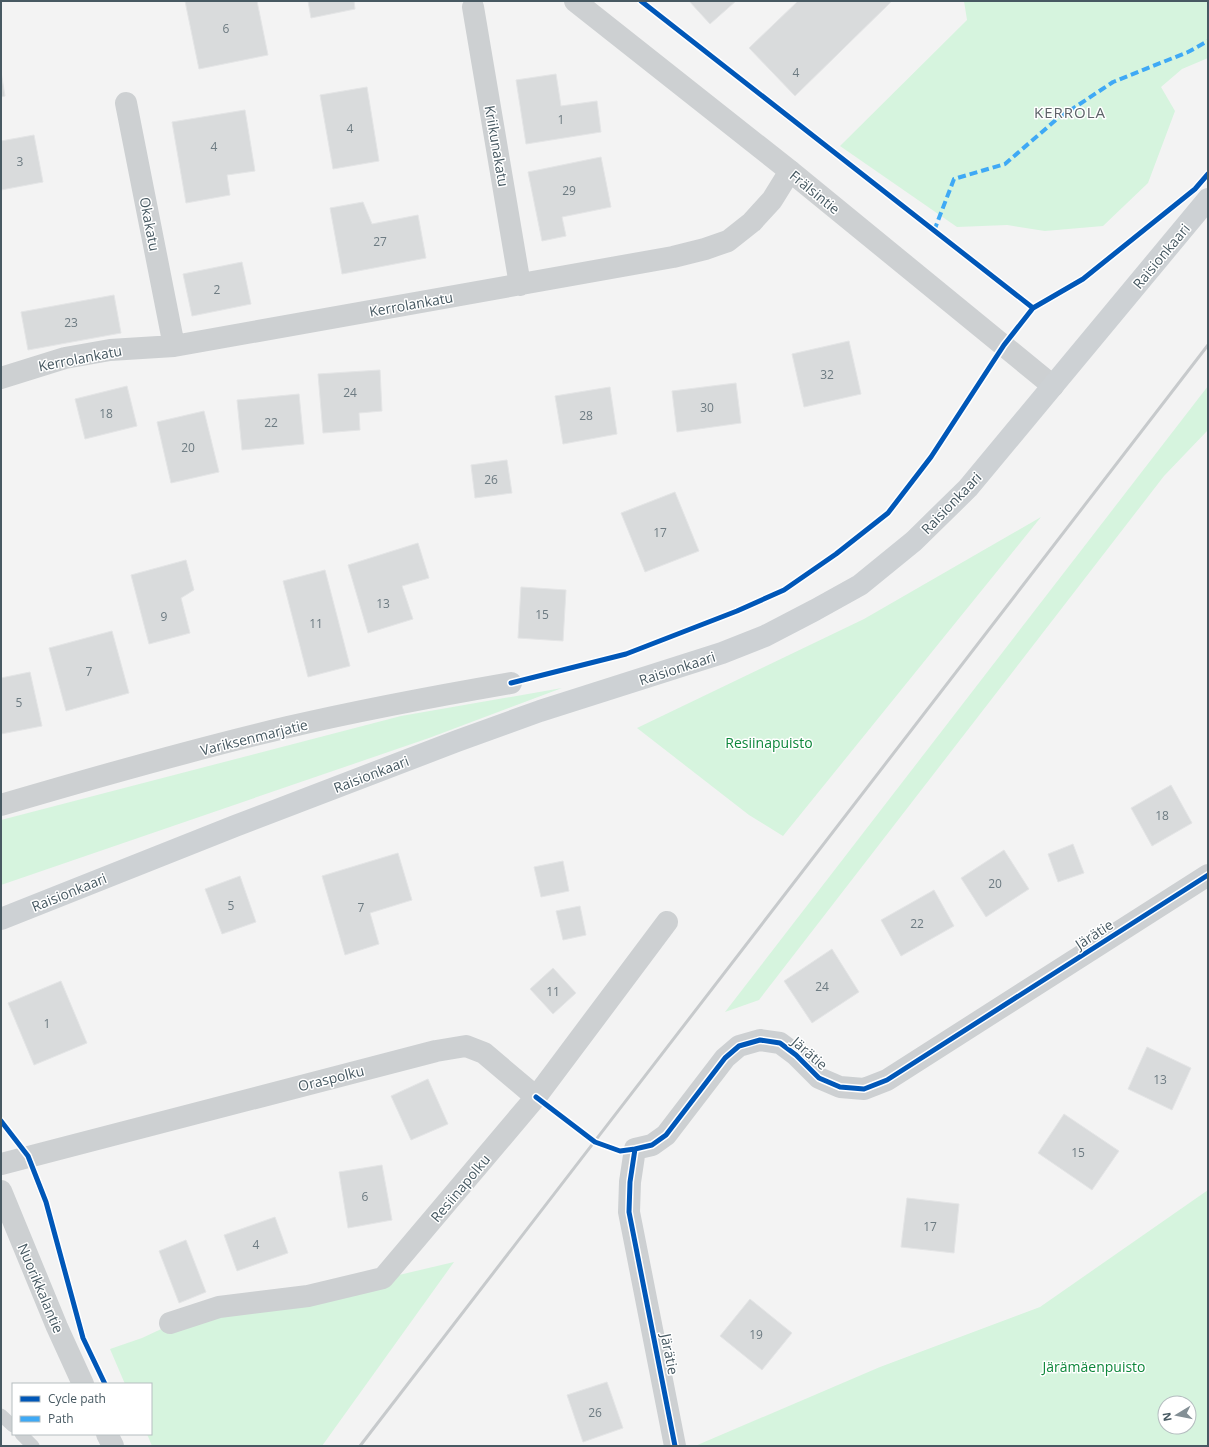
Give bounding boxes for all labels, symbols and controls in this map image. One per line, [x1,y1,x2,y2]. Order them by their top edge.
house number: 6 [223,20,230,37]
house number: 4 [793,64,800,81]
district label: KERROLA [1034,102,1106,122]
street label: Kriikunakatu [480,104,514,188]
house number: 1 [558,111,564,128]
house number: 4 [347,120,354,137]
house number: 4 [211,138,218,155]
house number: 3 [17,153,24,170]
street label: Frälsintie [786,166,844,218]
house number: 29 [562,182,576,199]
street label: Okakatu [135,195,165,253]
street label: Raisionkaari [1128,220,1194,292]
house number: 27 [373,233,387,250]
house number: 2 [214,281,221,298]
street label: Kerrolankatu [368,287,454,321]
house number: 23 [64,314,78,331]
street label: Kerrolankatu [37,341,123,375]
house number: 32 [820,366,834,383]
house number: 24 [343,384,357,401]
house number: 30 [700,399,714,416]
house number: 18 [99,405,113,422]
house number: 28 [579,407,593,424]
house number: 22 [264,414,278,431]
house number: 20 [181,439,195,456]
street label: Raisionkaari [917,468,985,538]
house number: 26 [484,471,498,488]
house number: 17 [653,524,667,541]
house number: 13 [376,595,390,612]
house number: 15 [535,606,549,623]
house number: 9 [161,608,168,625]
house number: 11 [309,615,323,632]
street label: Raisionkaari [636,647,718,689]
house number: 7 [86,663,93,680]
house number: 5 [16,694,23,711]
street label: Variksenmarjatie [198,714,310,760]
park label: Resiinapuisto [725,733,813,752]
street label: Raisionkaari [331,751,411,797]
house number: 18 [1155,807,1169,824]
street label: Raisionkaari [29,868,109,916]
house number: 20 [988,875,1002,892]
house number: 5 [228,897,235,914]
house number: 7 [358,899,365,916]
house number: 22 [910,915,924,932]
street label: Järätie [1070,915,1117,954]
house number: 24 [815,978,829,995]
house number: 11 [546,983,560,1000]
house number: 1 [44,1015,50,1032]
street label: Järätie [787,1031,832,1074]
street label: Oraspolku [296,1061,366,1095]
house number: 13 [1153,1071,1167,1088]
house number: 15 [1071,1144,1085,1161]
street label: Resiinapolku [426,1150,494,1226]
house number: 6 [362,1188,369,1205]
house number: 17 [923,1218,937,1235]
house number: 4 [253,1236,260,1253]
street label: Nuorikkalantie [14,1240,68,1336]
house number: 19 [749,1326,763,1343]
street label: Järätie [656,1330,683,1376]
park label: Järämäenpuisto [1041,1357,1146,1376]
legend [12,1383,152,1435]
text: Cycle path [48,1390,106,1407]
north arrow [1157,1395,1197,1435]
house number: 26 [588,1404,602,1421]
text: Path [48,1410,74,1427]
text: N [1158,1411,1175,1423]

